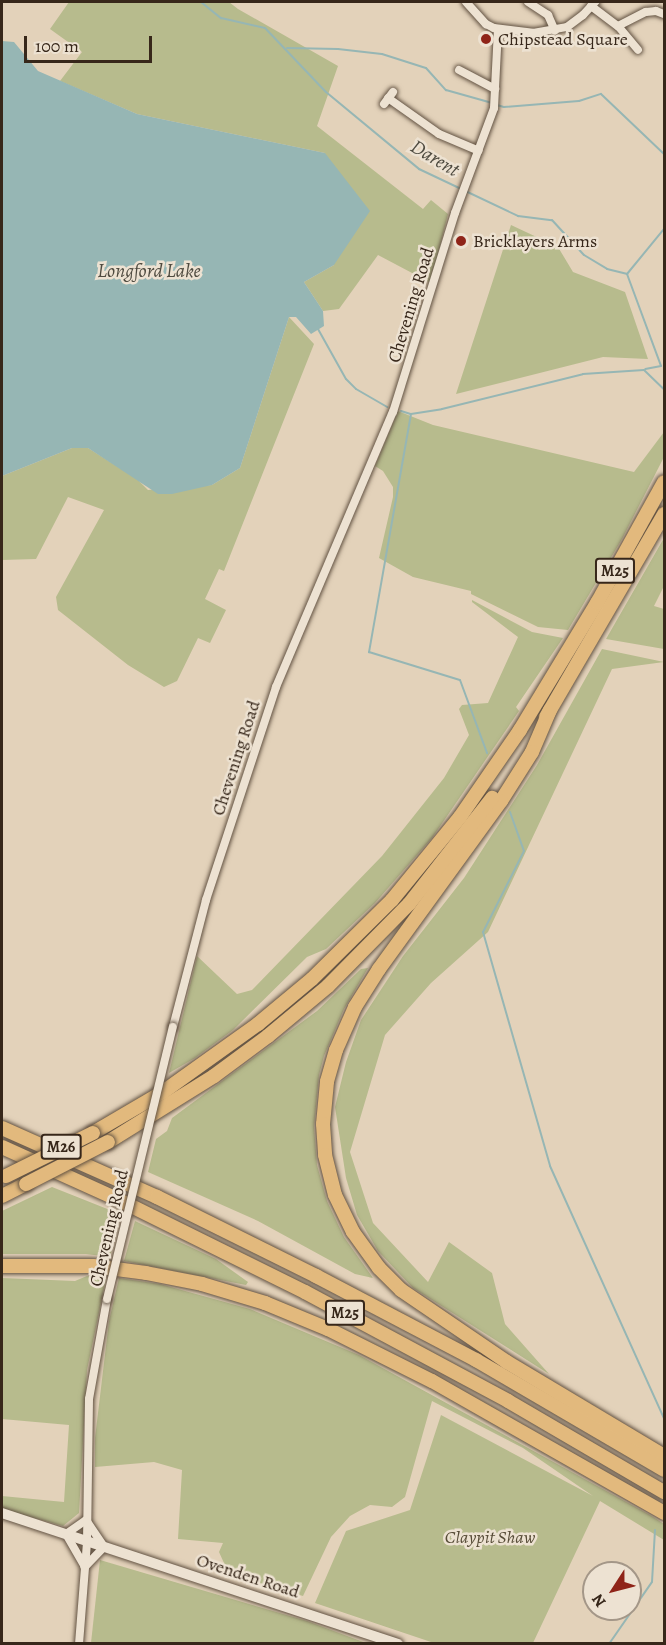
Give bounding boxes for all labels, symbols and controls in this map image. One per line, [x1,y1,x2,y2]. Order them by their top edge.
scale bar [27,24,154,62]
place label: Chipstead Square [498,28,628,50]
marker: Chipstead Square [479,32,493,46]
text: 100 m [35,34,79,58]
water label: Darent [406,134,464,182]
place label: Bricklayers Arms [473,230,597,252]
marker: Bricklayers Arms [454,234,468,248]
street label: Chevening Road [383,245,439,365]
water label: Longford Lake [97,258,201,282]
road number: M25 [594,558,636,584]
street label: Chevening Road [207,698,265,818]
road number: M26 [40,1134,82,1160]
street label: Chevening Road [85,1167,133,1289]
road number: M25 [324,1300,366,1326]
park label: Claypit Shaw [445,1526,535,1548]
street label: Ovenden Road [194,1549,302,1603]
north arrow [582,1561,642,1621]
text: N [587,1589,611,1612]

